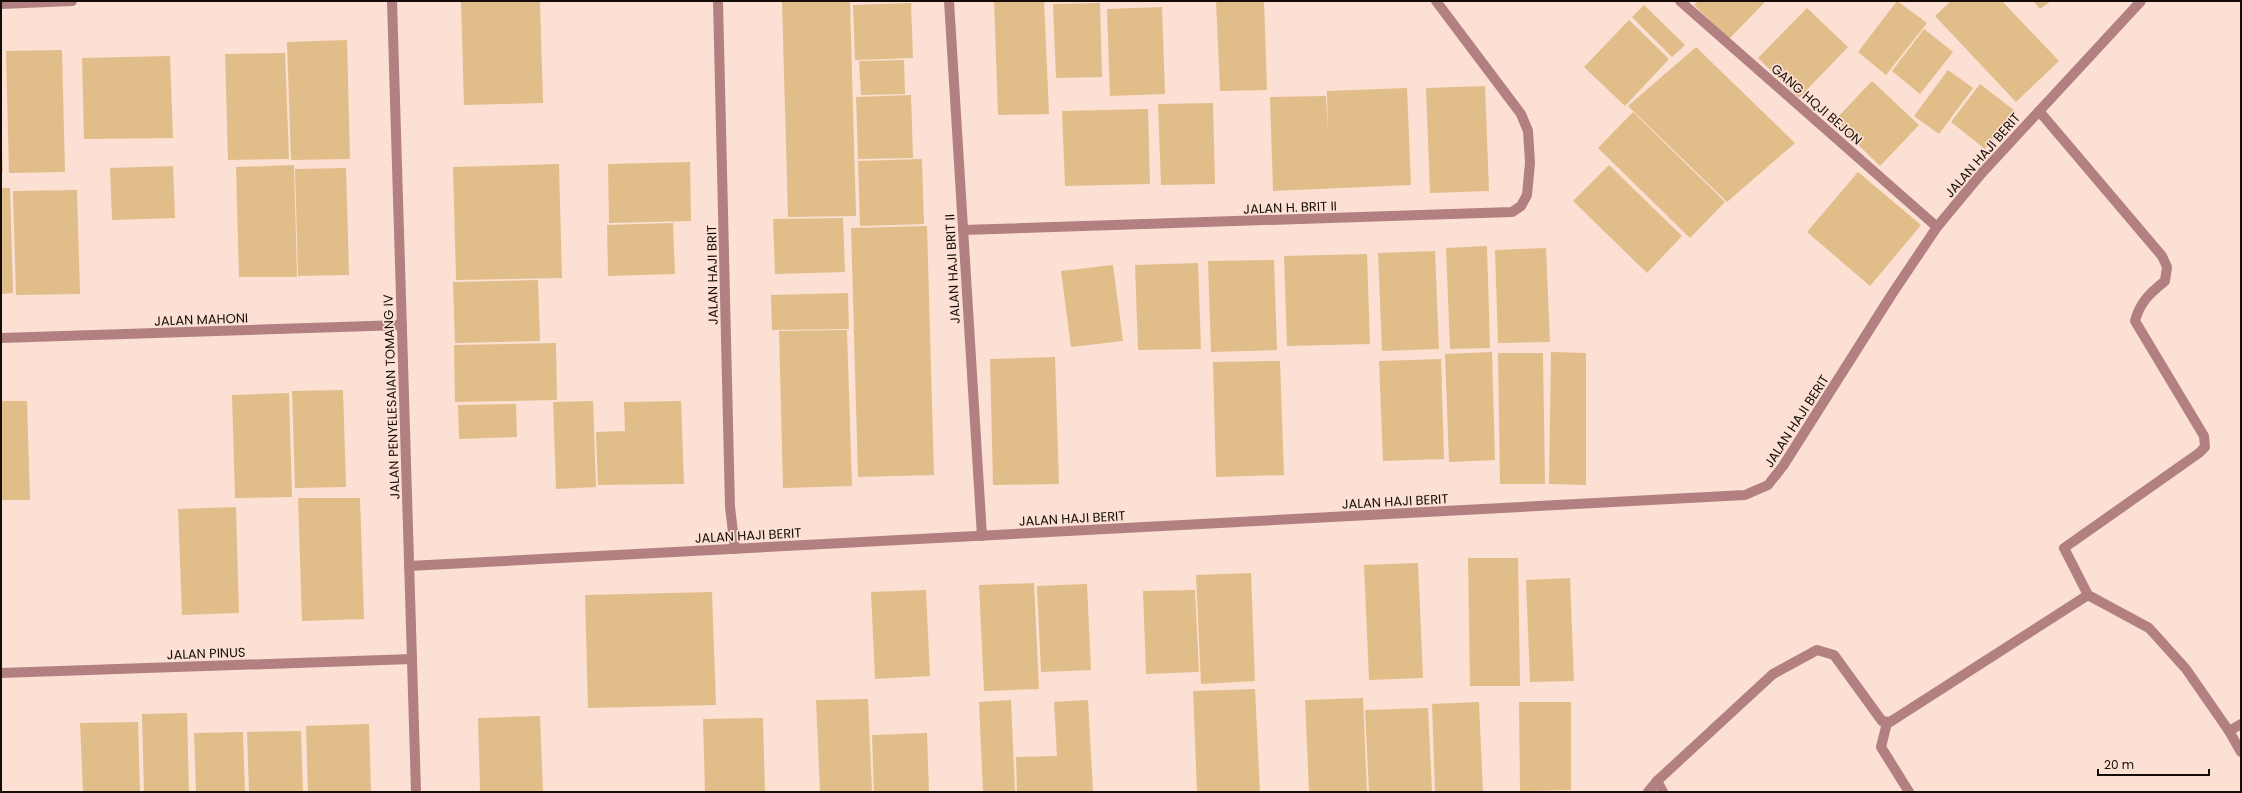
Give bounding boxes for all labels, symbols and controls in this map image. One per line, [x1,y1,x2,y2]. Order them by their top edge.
street label: GANG HQJI BEJON [1767,59,1866,149]
street label: JALAN HAJI BERIT [1940,109,2025,202]
street label: JALAN H. BRIT II [1243,196,1337,219]
street label: JALAN HAJI BRIT II [940,214,965,324]
street label: JALAN HAJI BRIT [702,225,723,325]
street label: JALAN PENYELESAIAN TOMANG IV [378,294,405,500]
street label: JALAN MAHONI [154,308,248,331]
street label: JALAN HAJI BERIT [1759,371,1833,471]
street label: JALAN HAJI BERIT [1341,489,1449,514]
street label: JALAN HAJI BERIT [1018,506,1126,531]
street label: JALAN HAJI BERIT [694,523,802,548]
street label: JALAN PINUS [166,643,246,664]
scale bar [2098,751,2209,777]
text: 20 m [2104,756,2134,773]

